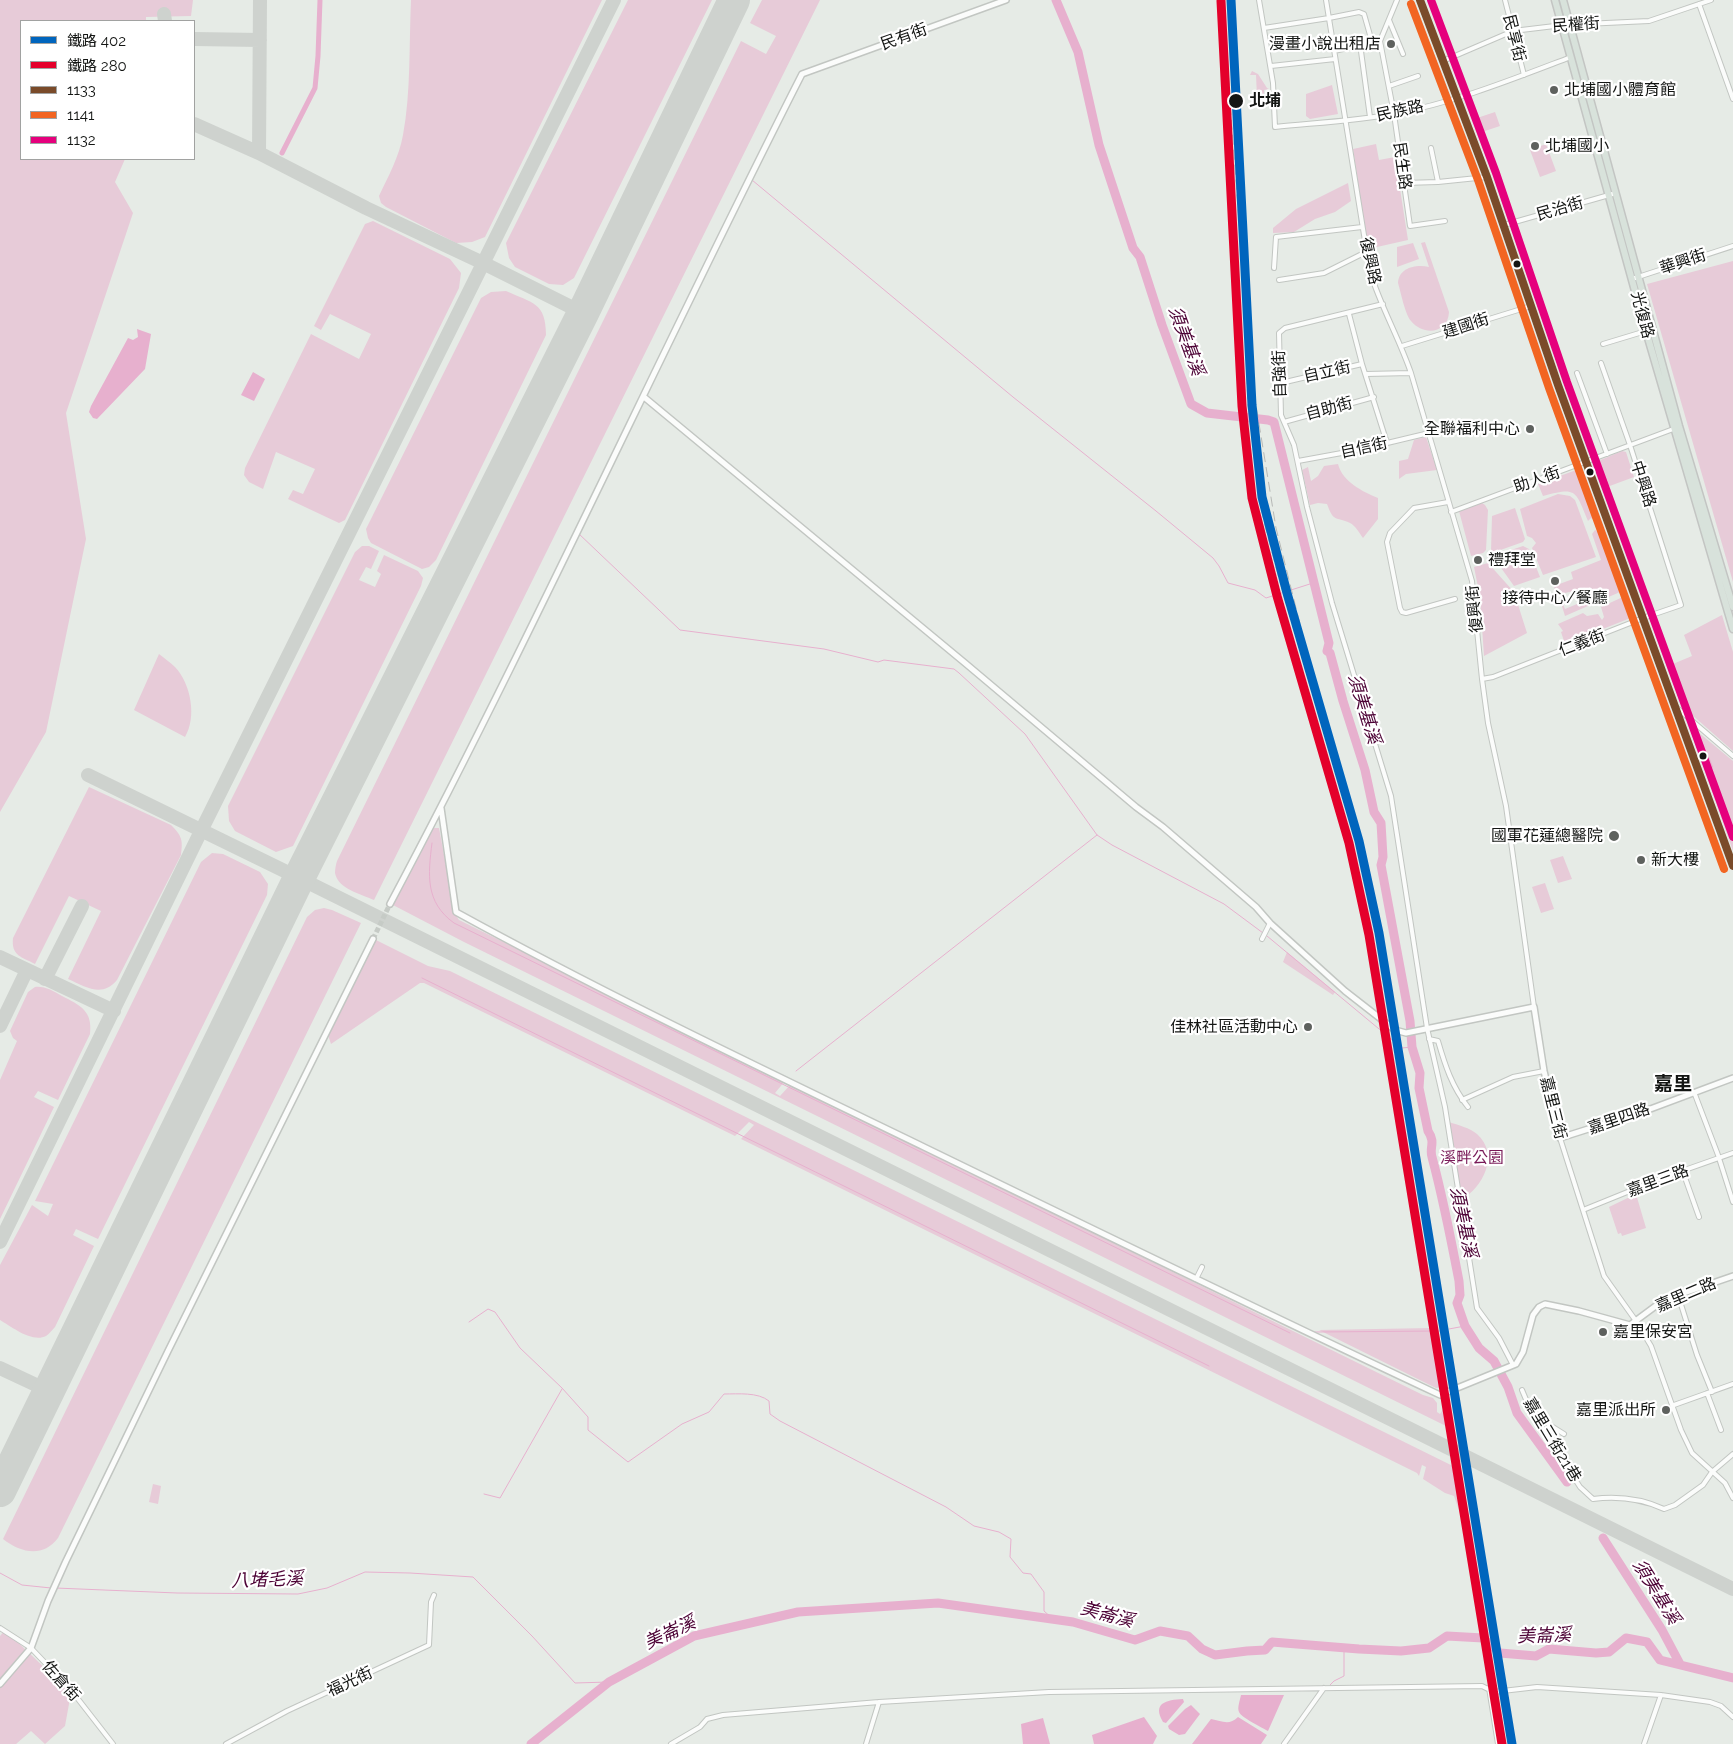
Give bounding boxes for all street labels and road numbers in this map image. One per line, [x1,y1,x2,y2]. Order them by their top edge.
street label: 民享街 [1499,12,1529,64]
street label: 民權街 [1551,14,1601,36]
street label: 民有街 [878,20,930,54]
street label: 民族路 [1375,97,1425,125]
street label: 民生路 [1389,141,1415,191]
street label: 民治街 [1534,193,1586,225]
street label: 復興路 [1356,236,1384,286]
street label: 華興街 [1657,245,1709,279]
street label: 光復路 [1627,289,1657,341]
street label: 建國街 [1440,309,1492,343]
street label: 自強街 [1270,350,1290,398]
street label: 自立街 [1301,357,1353,387]
street label: 自助街 [1303,394,1355,424]
street label: 自信街 [1339,434,1389,462]
street label: 中興路 [1626,458,1660,510]
street label: 助人街 [1511,463,1563,497]
street label: 復興街 [1463,584,1487,634]
street label: 仁義街 [1556,625,1608,661]
street label: 嘉里三街 [1536,1075,1570,1141]
street label: 嘉里四路 [1586,1100,1652,1138]
street label: 嘉里三路 [1625,1161,1691,1201]
street label: 嘉里二路 [1653,1274,1719,1316]
street label: 嘉里三街21巷 [1519,1394,1585,1486]
street label: 佐倉街 [38,1657,84,1705]
street label: 福光街 [324,1663,376,1701]

